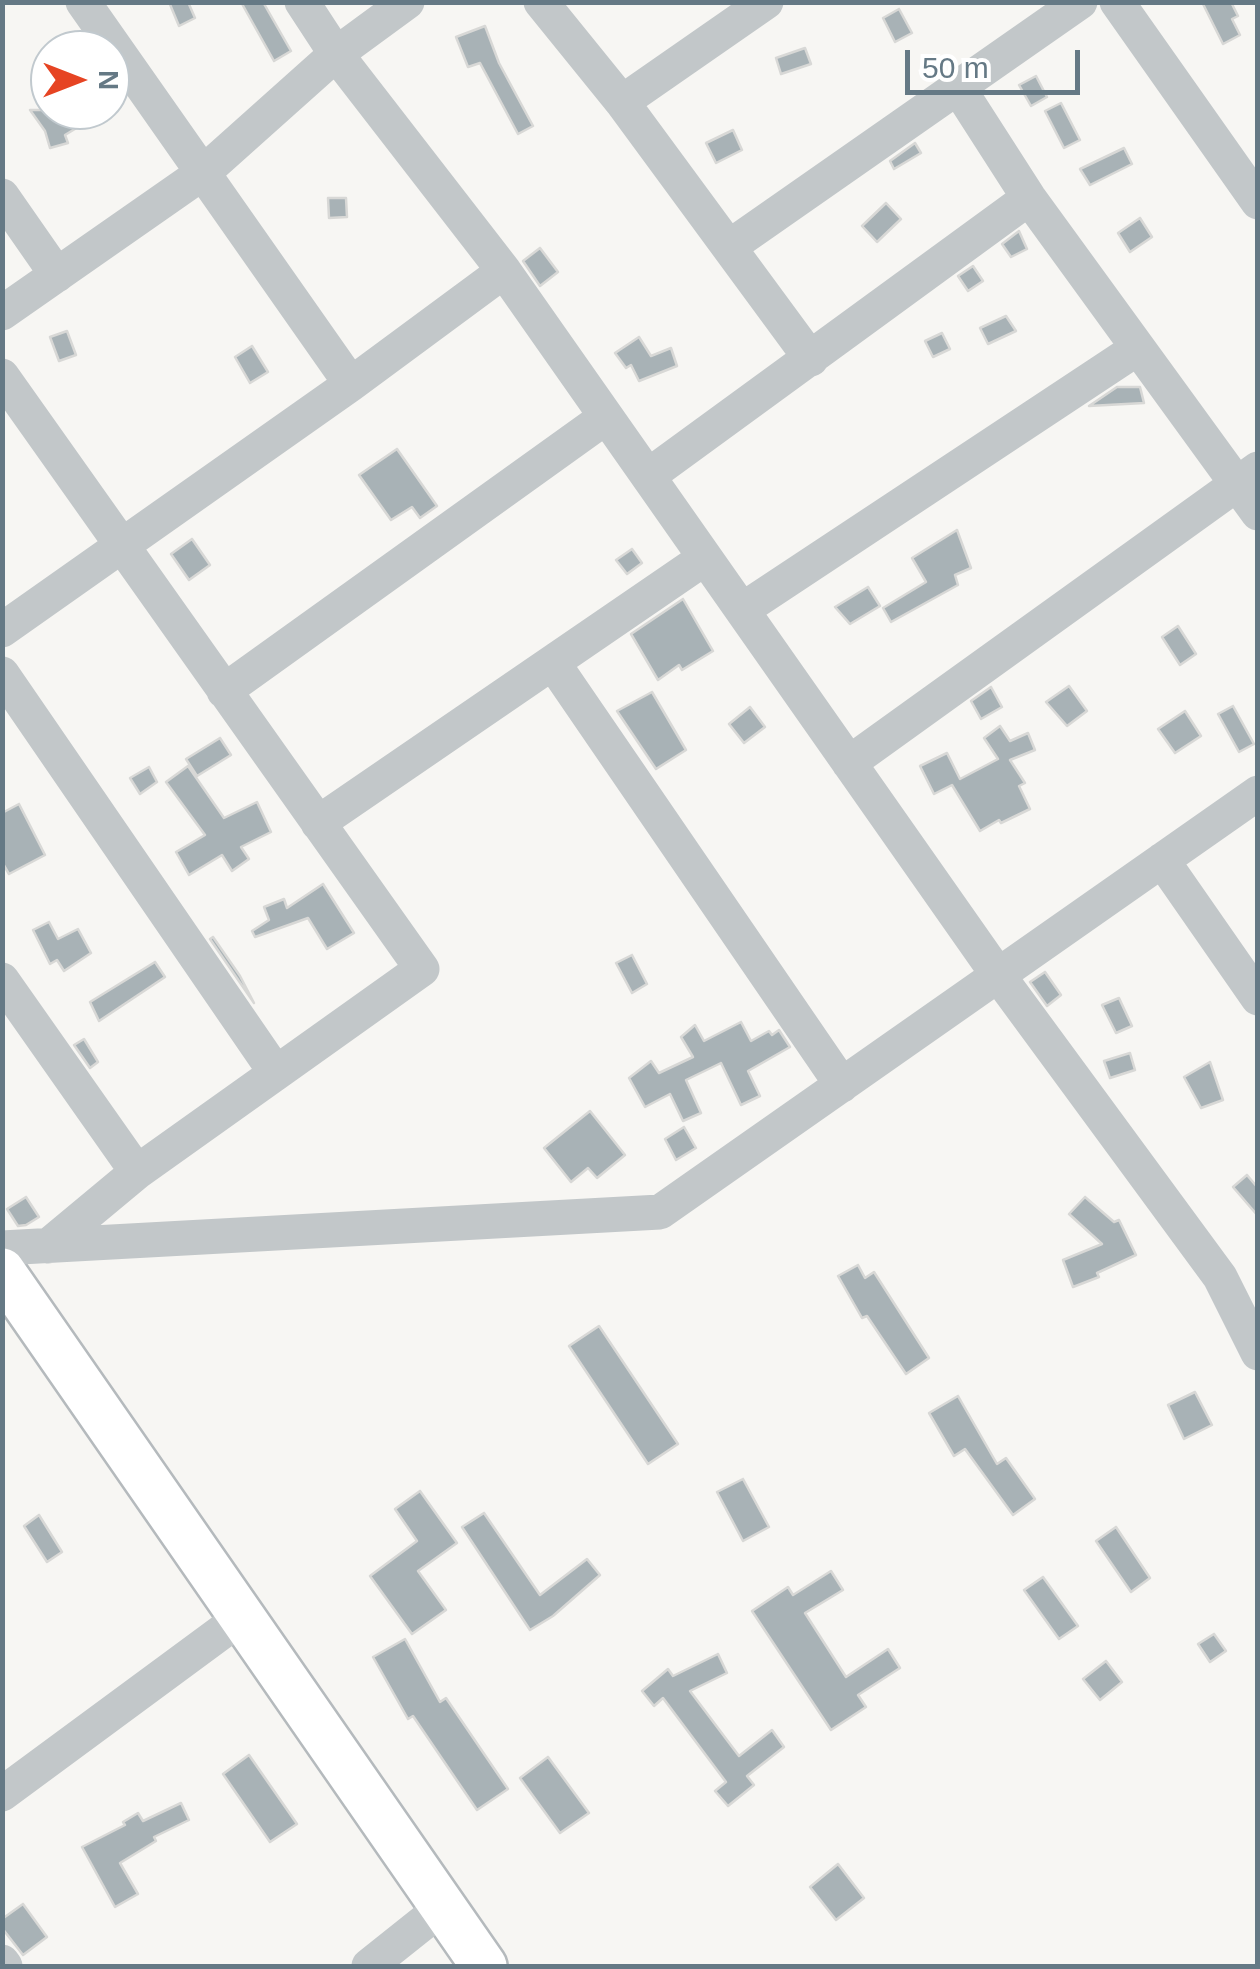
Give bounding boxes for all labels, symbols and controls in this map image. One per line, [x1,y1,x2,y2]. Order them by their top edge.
north arrow [30,30,130,130]
scale bar [910,30,1085,92]
text: 50 m [922,51,989,84]
text: N [93,70,124,90]

